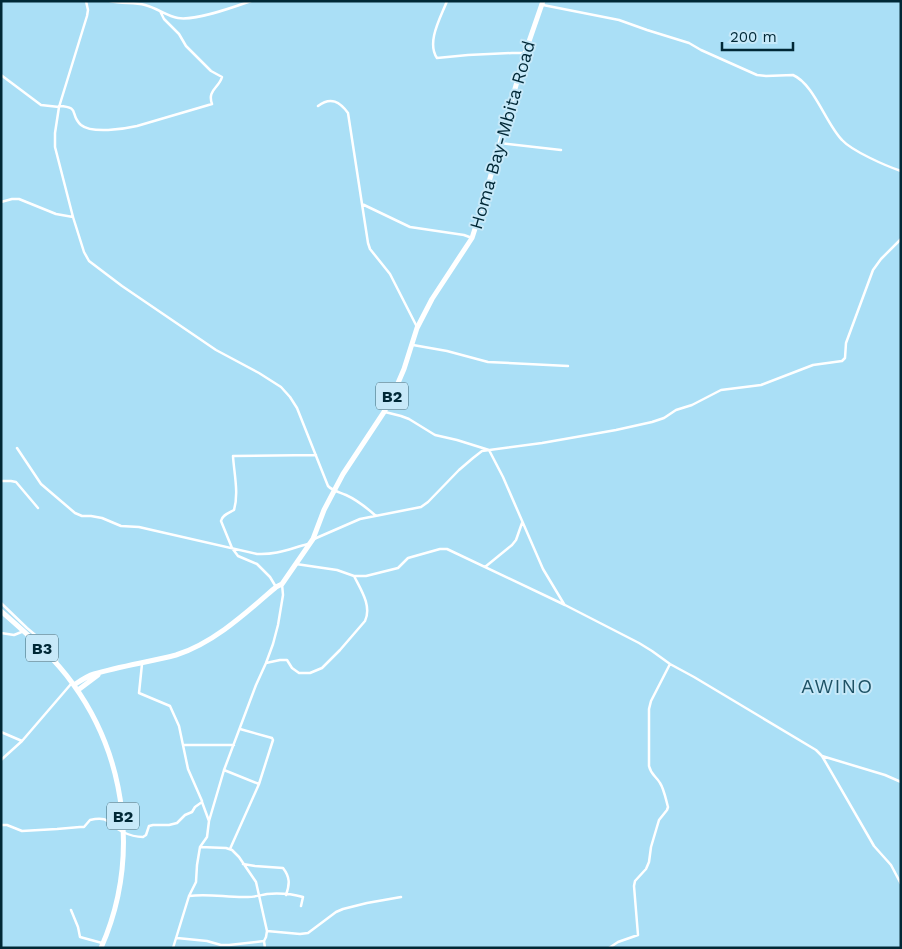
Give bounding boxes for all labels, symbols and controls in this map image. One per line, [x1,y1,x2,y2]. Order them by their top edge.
scale bar [722,20,793,52]
text: 200 m [730,28,777,46]
street label: Homa Bay-Mbita Road [465,38,539,232]
road number: B2 [376,382,408,410]
road number: B3 [26,634,58,661]
district label: AWINO [801,674,873,698]
road number: B2 [107,802,139,829]

